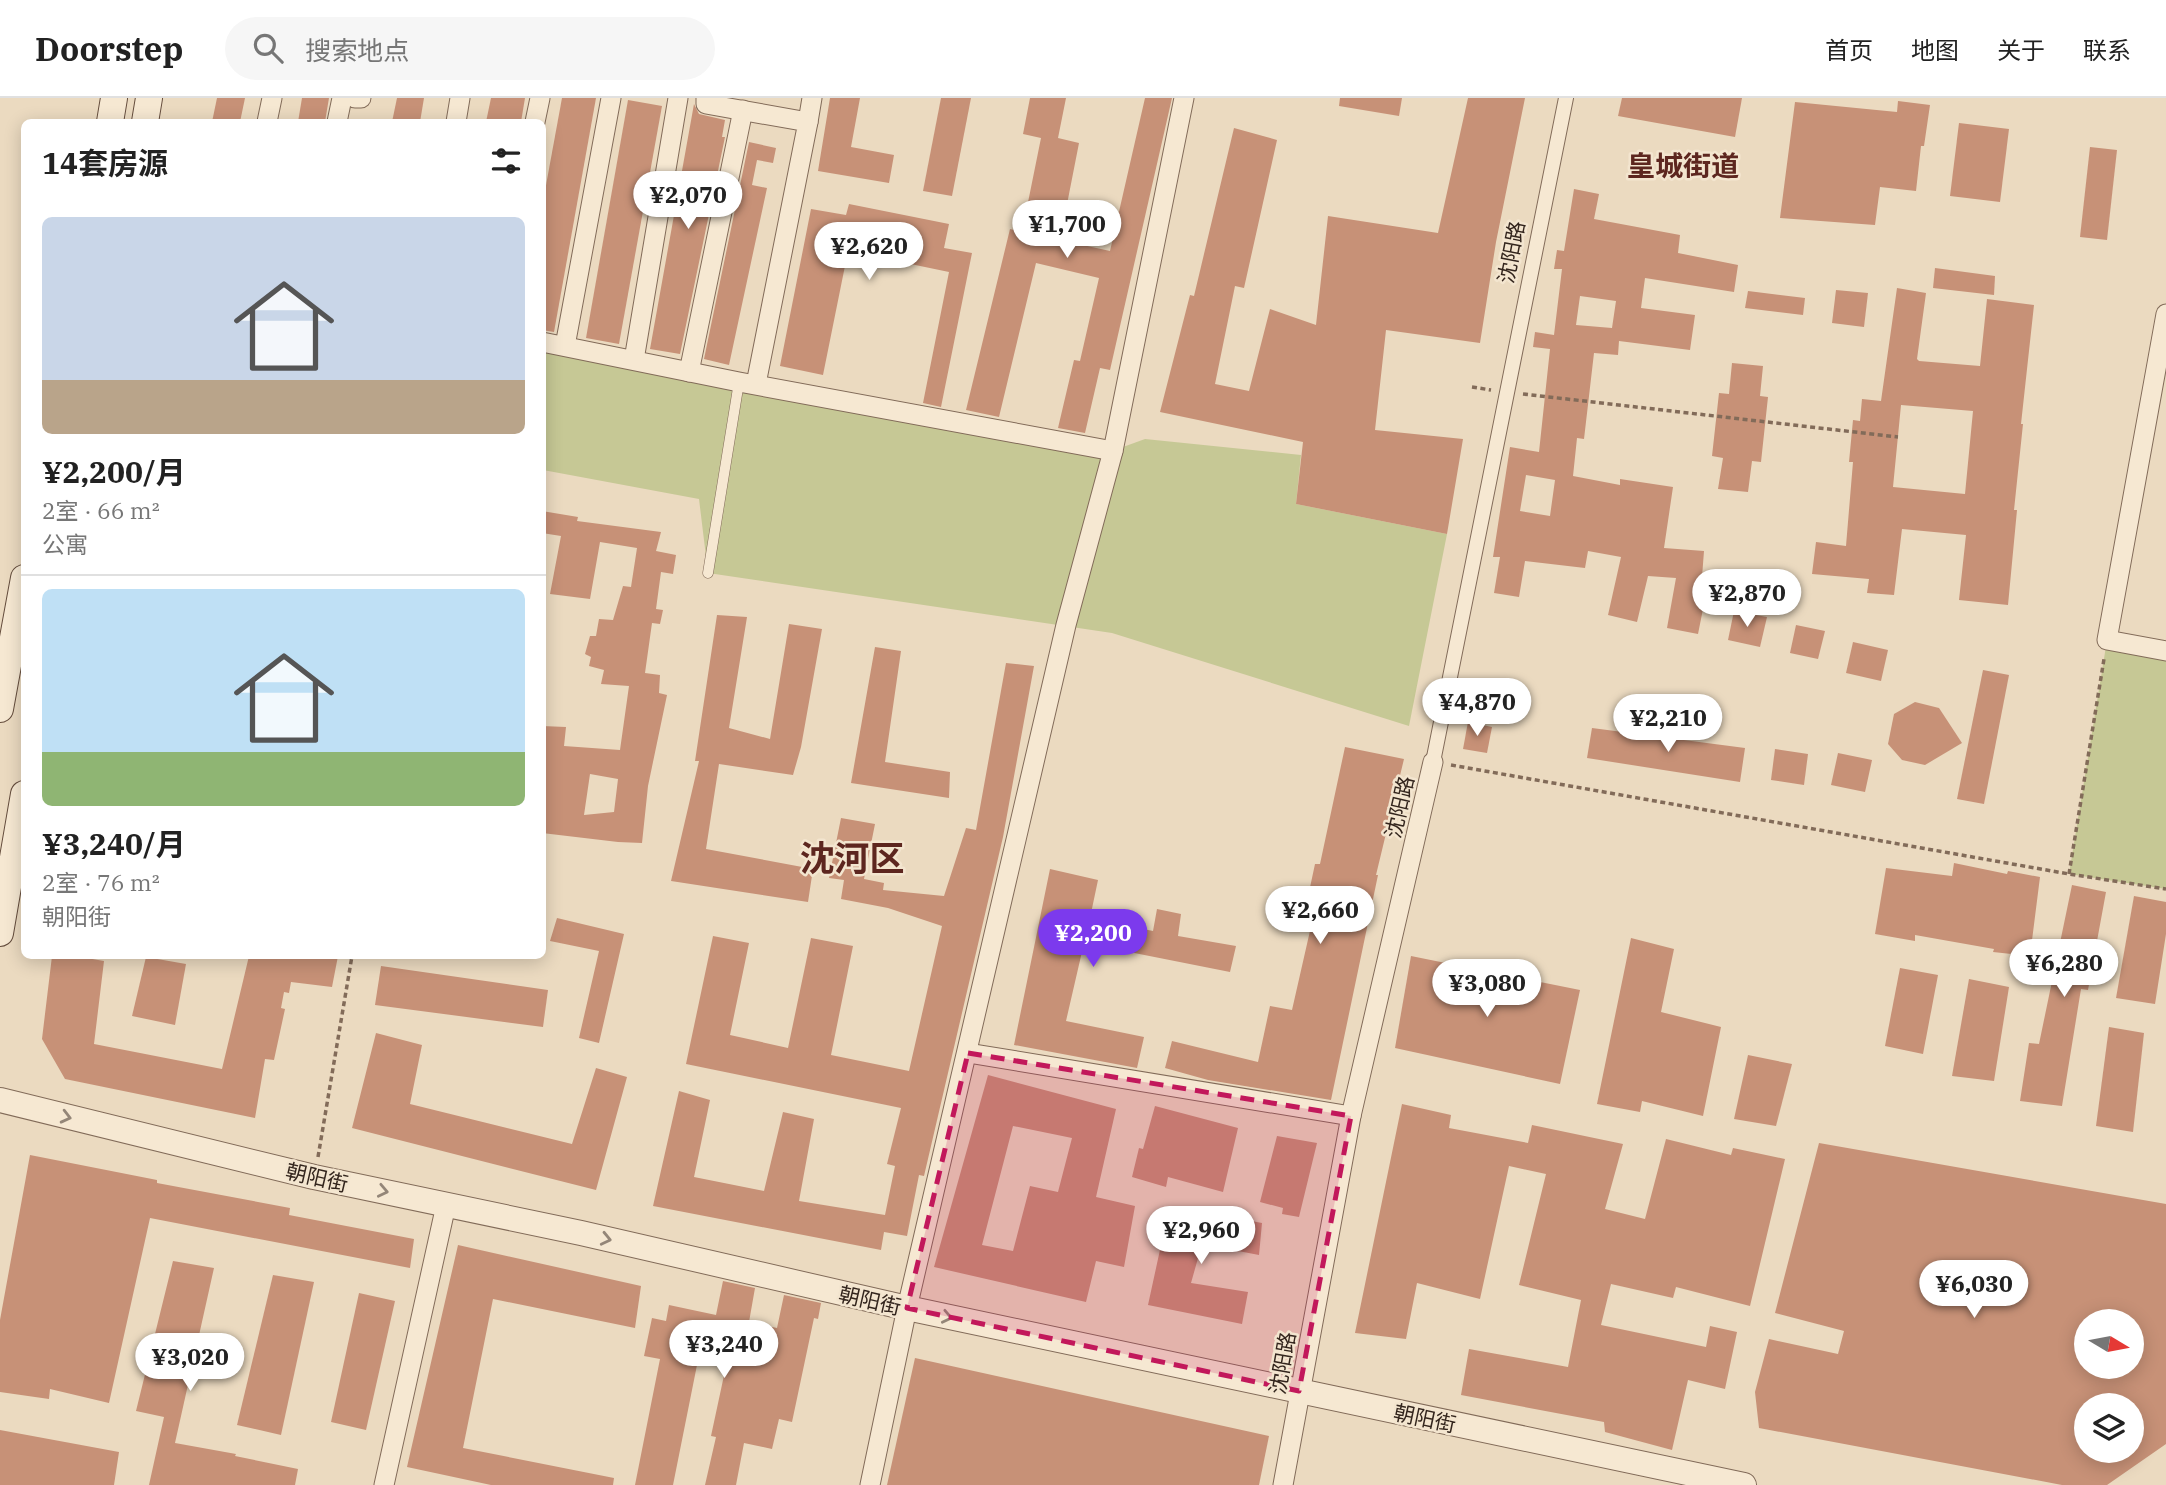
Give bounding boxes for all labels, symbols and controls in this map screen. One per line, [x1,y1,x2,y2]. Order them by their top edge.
search box [225,17,715,80]
text: Doorstep [35,27,183,70]
icon: search [249,29,287,67]
text: 搜索地点 [305,33,409,67]
text: 首页 [1825,34,1873,66]
text: 地图 [1911,34,1959,66]
text: 关于 [1997,34,2045,66]
text: 联系 [2083,34,2131,66]
icon: filters [487,142,525,180]
text: 14套房源 [42,143,168,182]
district label: 皇城街道 [1627,147,1739,184]
pin: ¥2,070 [631,172,745,231]
text: ¥2,070 [649,179,727,209]
pin: ¥1,700 [1010,200,1124,260]
text: ¥1,700 [1028,208,1106,238]
street label: 沈阳路 [1491,218,1531,286]
pin: ¥2,620 [812,222,926,282]
text: ¥2,620 [830,230,908,260]
icon: home [221,263,347,389]
text: ¥2,200/月 [42,452,186,491]
text: 2室 · 66 m² [42,495,160,525]
text: 公寓 [42,529,88,559]
pin: ¥2,870 [1690,570,1804,629]
text: ¥2,870 [1708,577,1786,607]
icon: home [221,635,347,761]
pin: ¥4,870 [1420,678,1534,738]
text: ¥4,870 [1438,686,1516,716]
pin: ¥2,210 [1611,694,1725,754]
text: ¥2,210 [1629,702,1707,732]
street label: 沈阳路 [1378,773,1420,841]
text: ¥3,240/月 [42,824,186,863]
district label: 沈河区 [799,835,905,881]
text: 2室 · 76 m² [42,867,160,897]
pin: ¥2,660 [1263,886,1377,946]
text: ¥2,660 [1281,894,1359,924]
text: 朝阳街 [42,901,111,931]
pin: ¥2,200 [1036,910,1150,969]
text: ¥2,200 [1054,917,1132,947]
pin: ¥6,280 [2007,940,2121,999]
text: ¥6,280 [2025,947,2103,977]
pin: ¥3,080 [1430,960,1544,1019]
text: ¥3,080 [1448,967,1526,997]
one-way arrow [60,1108,72,1123]
street label: 朝阳街 [283,1156,351,1198]
one-way arrow [377,1183,389,1198]
pin: ¥2,960 [1144,1206,1258,1266]
text: ¥2,960 [1162,1214,1240,1244]
one-way arrow [600,1230,612,1245]
pin: ¥6,030 [1917,1260,2031,1320]
text: ¥6,030 [1935,1268,2013,1298]
street label: 朝阳街 [836,1279,904,1321]
one-way arrow [941,1308,953,1323]
north arrow [2074,1309,2144,1379]
map controls [2074,1309,2144,1463]
pin: ¥3,240 [667,1320,781,1380]
text: ¥3,240 [685,1328,763,1358]
street label: 沈阳路 [1263,1330,1301,1396]
pin: ¥3,020 [133,1334,247,1393]
text: ¥3,020 [151,1341,229,1371]
button: layers [2074,1393,2144,1463]
street label: 朝阳街 [1391,1398,1459,1438]

